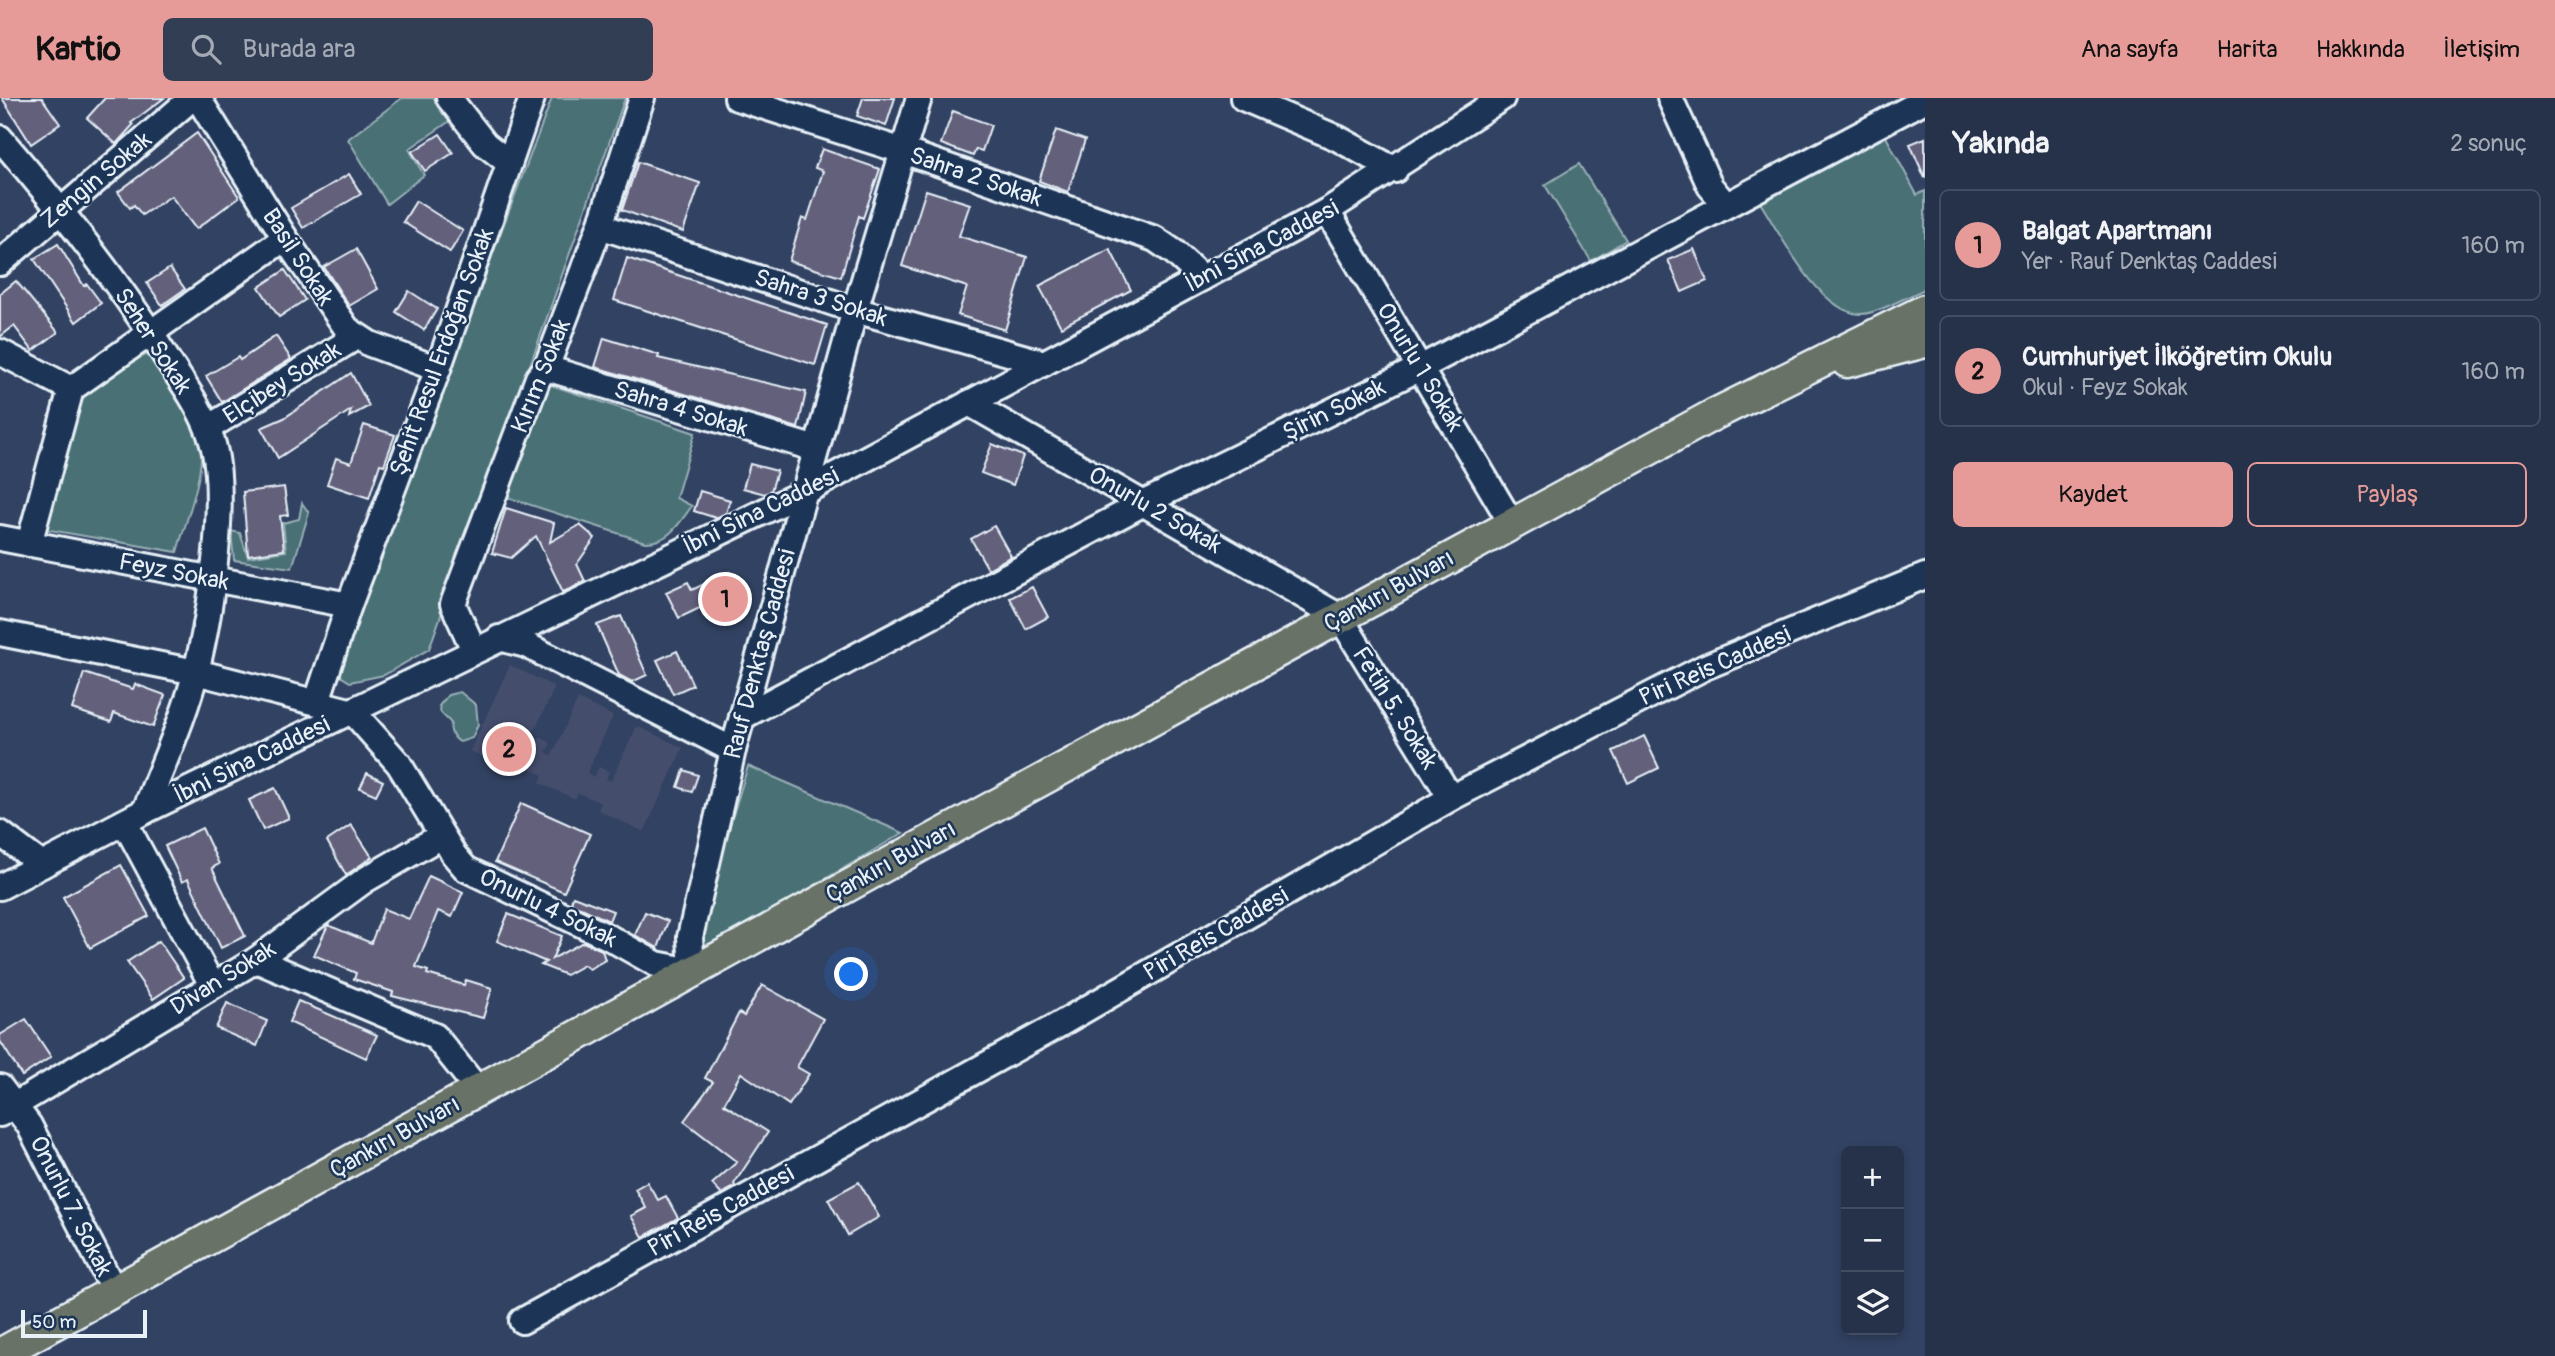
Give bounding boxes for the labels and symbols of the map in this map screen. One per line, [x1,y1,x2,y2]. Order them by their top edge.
street label: Zengin Sokak [35,125,157,235]
street label: Sahra 2 Sokak [906,141,1046,213]
street label: İbni Sina Caddesi [1180,193,1344,299]
street label: Basil Sokak [256,203,340,311]
street label: Şehit Resul Erdoğan Sokak [384,224,500,480]
street label: Sahra 3 Sokak [751,263,891,333]
street label: Seher Sokak [108,282,198,400]
street label: Onurlu 1 Sokak [1370,297,1470,437]
street label: Kırım Sokak [505,315,577,437]
street label: Elçibey Sokak [218,335,346,431]
street label: Şirin Sokak [1278,373,1390,447]
street label: Sahra 4 Sokak [611,375,751,443]
street label: Onurlu 2 Sokak [1083,460,1227,560]
street label: İbni Sina Caddesi [678,461,844,561]
street label: Çankırı Bulvarı [1319,543,1459,639]
street label: Rauf Denktaş Caddesi [718,546,802,762]
street label: Feyz Sokak [116,547,232,597]
pin: 1 [702,573,748,625]
street label: Piri Reis Caddesi [1635,620,1795,712]
street label: Fetih 5. Sokak [1346,641,1444,775]
street label: İbni Sina Caddesi [169,710,335,810]
pin: 2 [486,723,532,775]
street label: Çankırı Bulvarı [821,814,961,910]
street label: Onurlu 4 Sokak [474,862,622,954]
street label: Piri Reis Caddesi [1138,881,1294,987]
street label: Divan Sokak [165,934,281,1022]
your location [834,957,868,991]
street label: Çankırı Bulvarı [325,1089,465,1185]
street label: Onurlu 7. Sokak [23,1131,119,1281]
street label: Piri Reis Caddesi [643,1159,799,1263]
scale bar [21,1307,147,1339]

